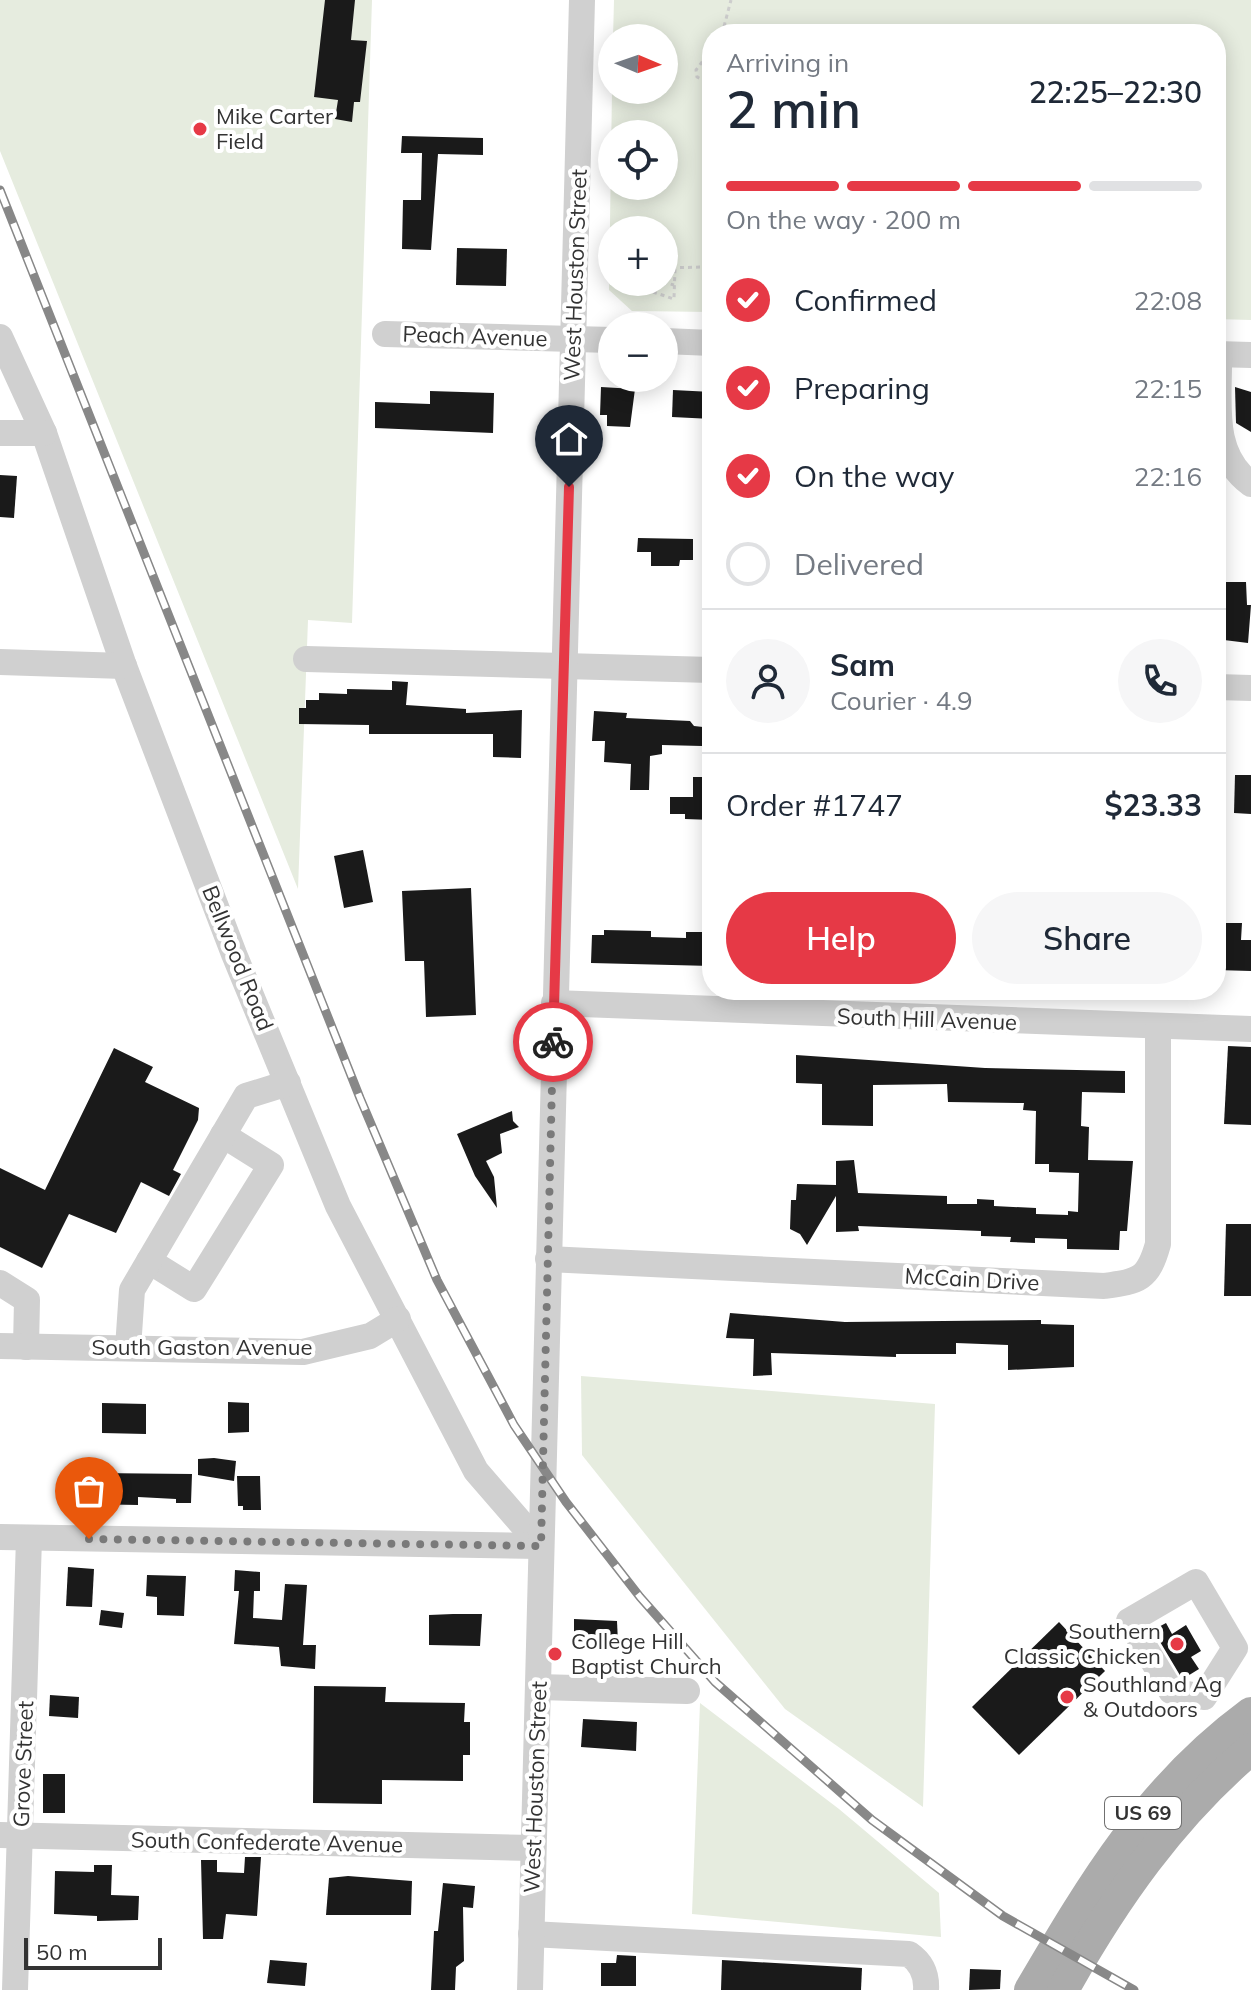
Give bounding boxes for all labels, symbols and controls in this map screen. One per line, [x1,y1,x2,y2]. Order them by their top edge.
north arrow [598,24,678,104]
map controls [598,24,678,392]
text: Arriving in [726,46,849,79]
text: 22:25–22:30 [1029,73,1202,111]
text: 2 min [726,76,861,141]
place label: Mike Carter Field [216,102,333,155]
marker: Mike Carter Field [191,120,209,138]
button: locate [598,120,678,200]
street label: West Houston Street [557,168,593,381]
text: On the way · 200 m [726,203,961,236]
button: + [598,216,678,296]
icon: check [726,278,770,322]
text: Confirmed [794,281,937,319]
text: 22:08 [1134,284,1202,317]
button: − [598,312,678,392]
street label: Peach Avenue [402,319,548,353]
icon: check [726,366,770,410]
text: Preparing [794,369,930,407]
text: 22:15 [1134,372,1202,405]
pin [535,405,603,487]
icon: home [547,417,591,461]
icon: check [726,454,770,498]
text: On the way [794,457,954,495]
text: 22:16 [1134,460,1202,493]
text: Delivered [794,545,924,583]
button: person [726,639,810,723]
button: phone [1118,639,1202,723]
text: Sam [830,646,895,684]
text: Courier · 4.9 [830,684,973,717]
text: Order #1747 [726,786,903,824]
text: $23.33 [1105,786,1202,824]
street label: Bellwood Road [196,881,280,1035]
button: Help [726,892,956,984]
button: Share [972,892,1202,984]
courier [513,1002,593,1082]
street label: South Hill Avenue [836,1002,1018,1036]
icon: bike [531,1020,575,1064]
street label: McCain Drive [904,1261,1040,1297]
street label: South Gaston Avenue [92,1333,312,1361]
pin [55,1457,123,1539]
icon: bag [67,1469,111,1513]
place label: Southern Classic Chicken [1004,1617,1161,1670]
place label: College Hill Baptist Church [571,1627,722,1680]
marker: Southern Classic Chicken [1168,1635,1186,1653]
marker: College Hill Baptist Church [546,1645,564,1663]
place label: Southland Ag & Outdoors [1083,1670,1222,1723]
street label: West Houston Street [517,1680,553,1893]
marker: Southland Ag & Outdoors [1058,1688,1076,1706]
street label: Grove Street [7,1700,39,1828]
road number: US 69 [1105,1797,1181,1829]
street label: South Confederate Avenue [131,1826,403,1858]
scale bar [24,1934,162,1970]
text: 50 m [36,1938,87,1966]

